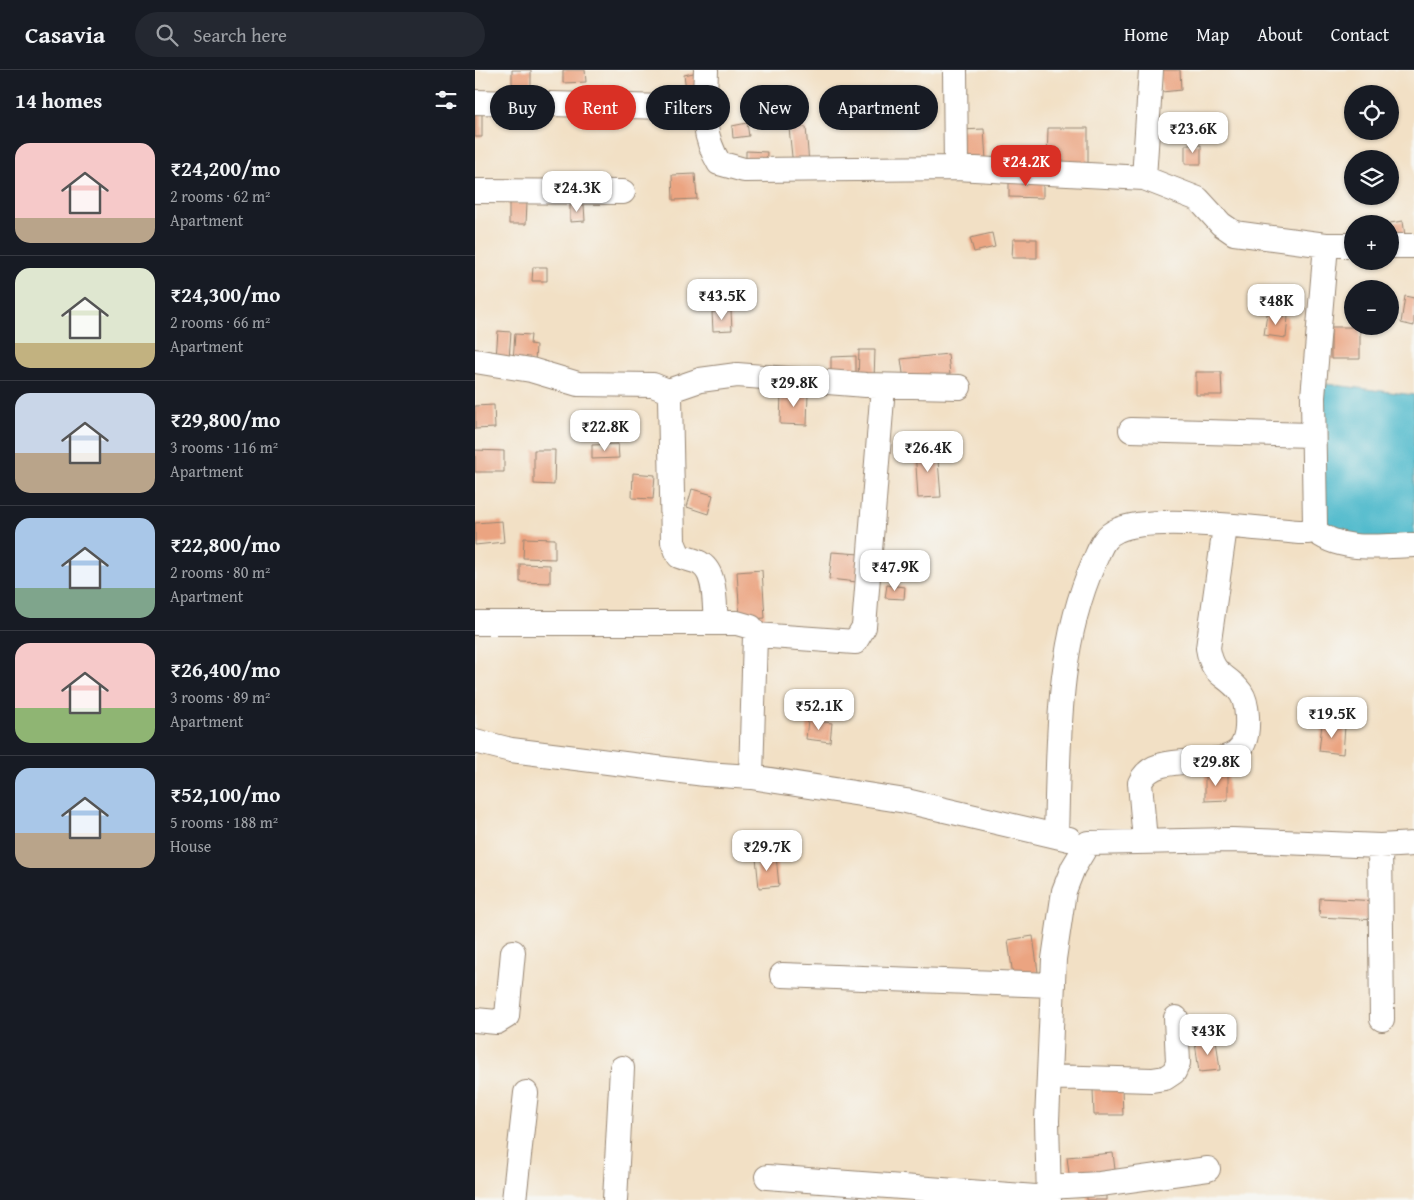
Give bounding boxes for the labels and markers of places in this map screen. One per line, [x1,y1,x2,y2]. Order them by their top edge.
pin: ₹23.6K [1152,112,1234,154]
pin: ₹24.2K [985,144,1067,187]
pin: ₹24.3K [536,170,618,213]
pin: ₹43.5K [681,278,763,321]
pin: ₹48K [1246,284,1306,326]
pin: ₹29.8K [753,366,835,408]
pin: ₹22.8K [564,410,646,452]
pin: ₹26.4K [887,430,969,473]
pin: ₹47.9K [854,550,936,592]
pin: ₹52.1K [778,688,860,731]
pin: ₹19.5K [1291,696,1373,739]
pin: ₹29.8K [1175,744,1257,787]
pin: ₹29.7K [726,830,808,872]
pin: ₹43K [1178,1014,1238,1056]

